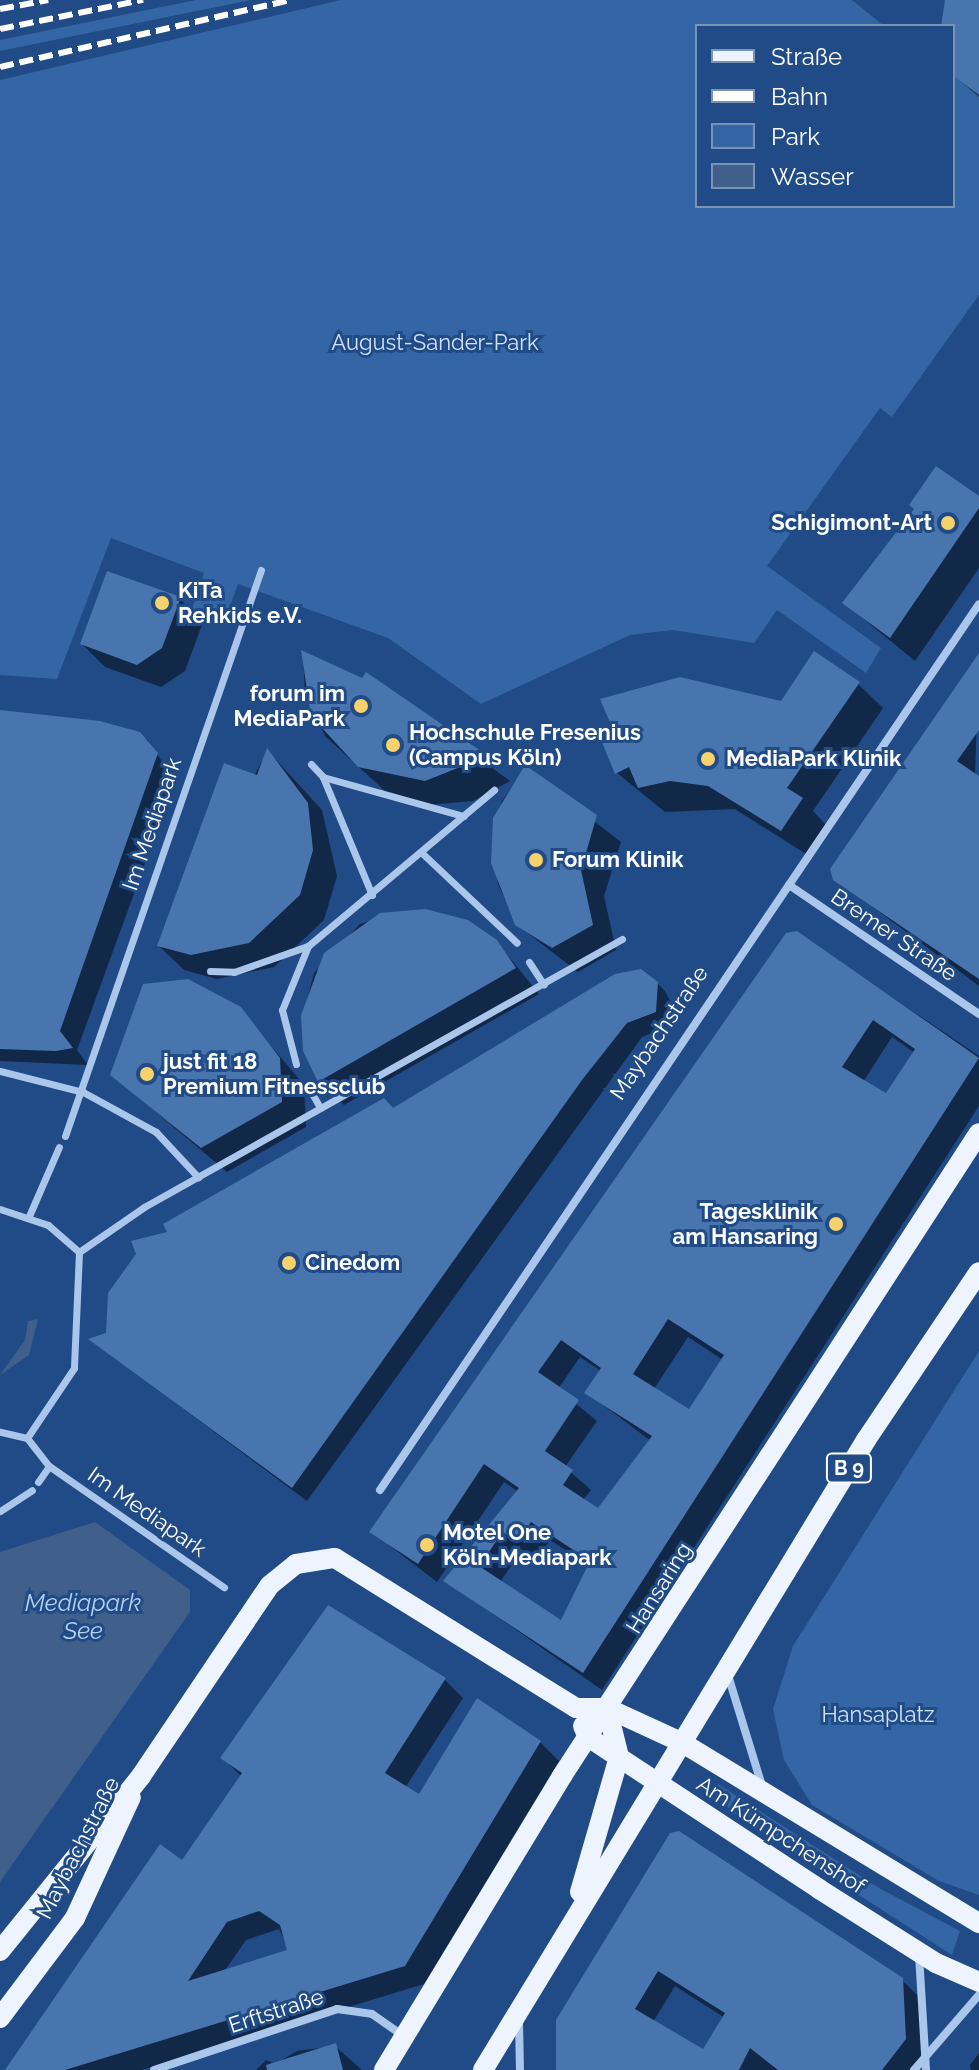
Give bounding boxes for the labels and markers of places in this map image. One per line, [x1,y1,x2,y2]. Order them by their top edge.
place label: Schigimont-Art [771,510,932,536]
marker: Schigimont-Art [939,514,957,532]
place label: KiTa Rehkids e.V. [178,577,302,628]
marker: KiTa Rehkids e.V. [153,594,171,612]
place label: forum im MediaPark [234,680,345,732]
marker: forum im MediaPark [352,697,370,715]
place label: Hochschule Fresenius (Campus Köln) [409,719,641,770]
marker: Hochschule Fresenius (Campus Köln) [384,736,402,754]
place label: MediaPark Klinik [726,746,901,772]
marker: MediaPark Klinik [697,748,719,770]
place label: Forum Klinik [552,847,684,873]
marker: Forum Klinik [527,851,545,869]
place label: just fit 18 Premium Fitnessclub [163,1048,386,1100]
marker: just fit 18 Premium Fitnessclub [138,1065,156,1083]
place label: Tagesklinik am Hansaring [673,1198,818,1250]
marker: Tagesklinik am Hansaring [825,1213,847,1235]
place label: Cinedom [305,1250,400,1276]
marker: Cinedom [280,1254,298,1272]
place label: Motel One Köln-Mediapark [443,1519,612,1570]
marker: Motel One Köln-Mediapark [418,1536,436,1554]

